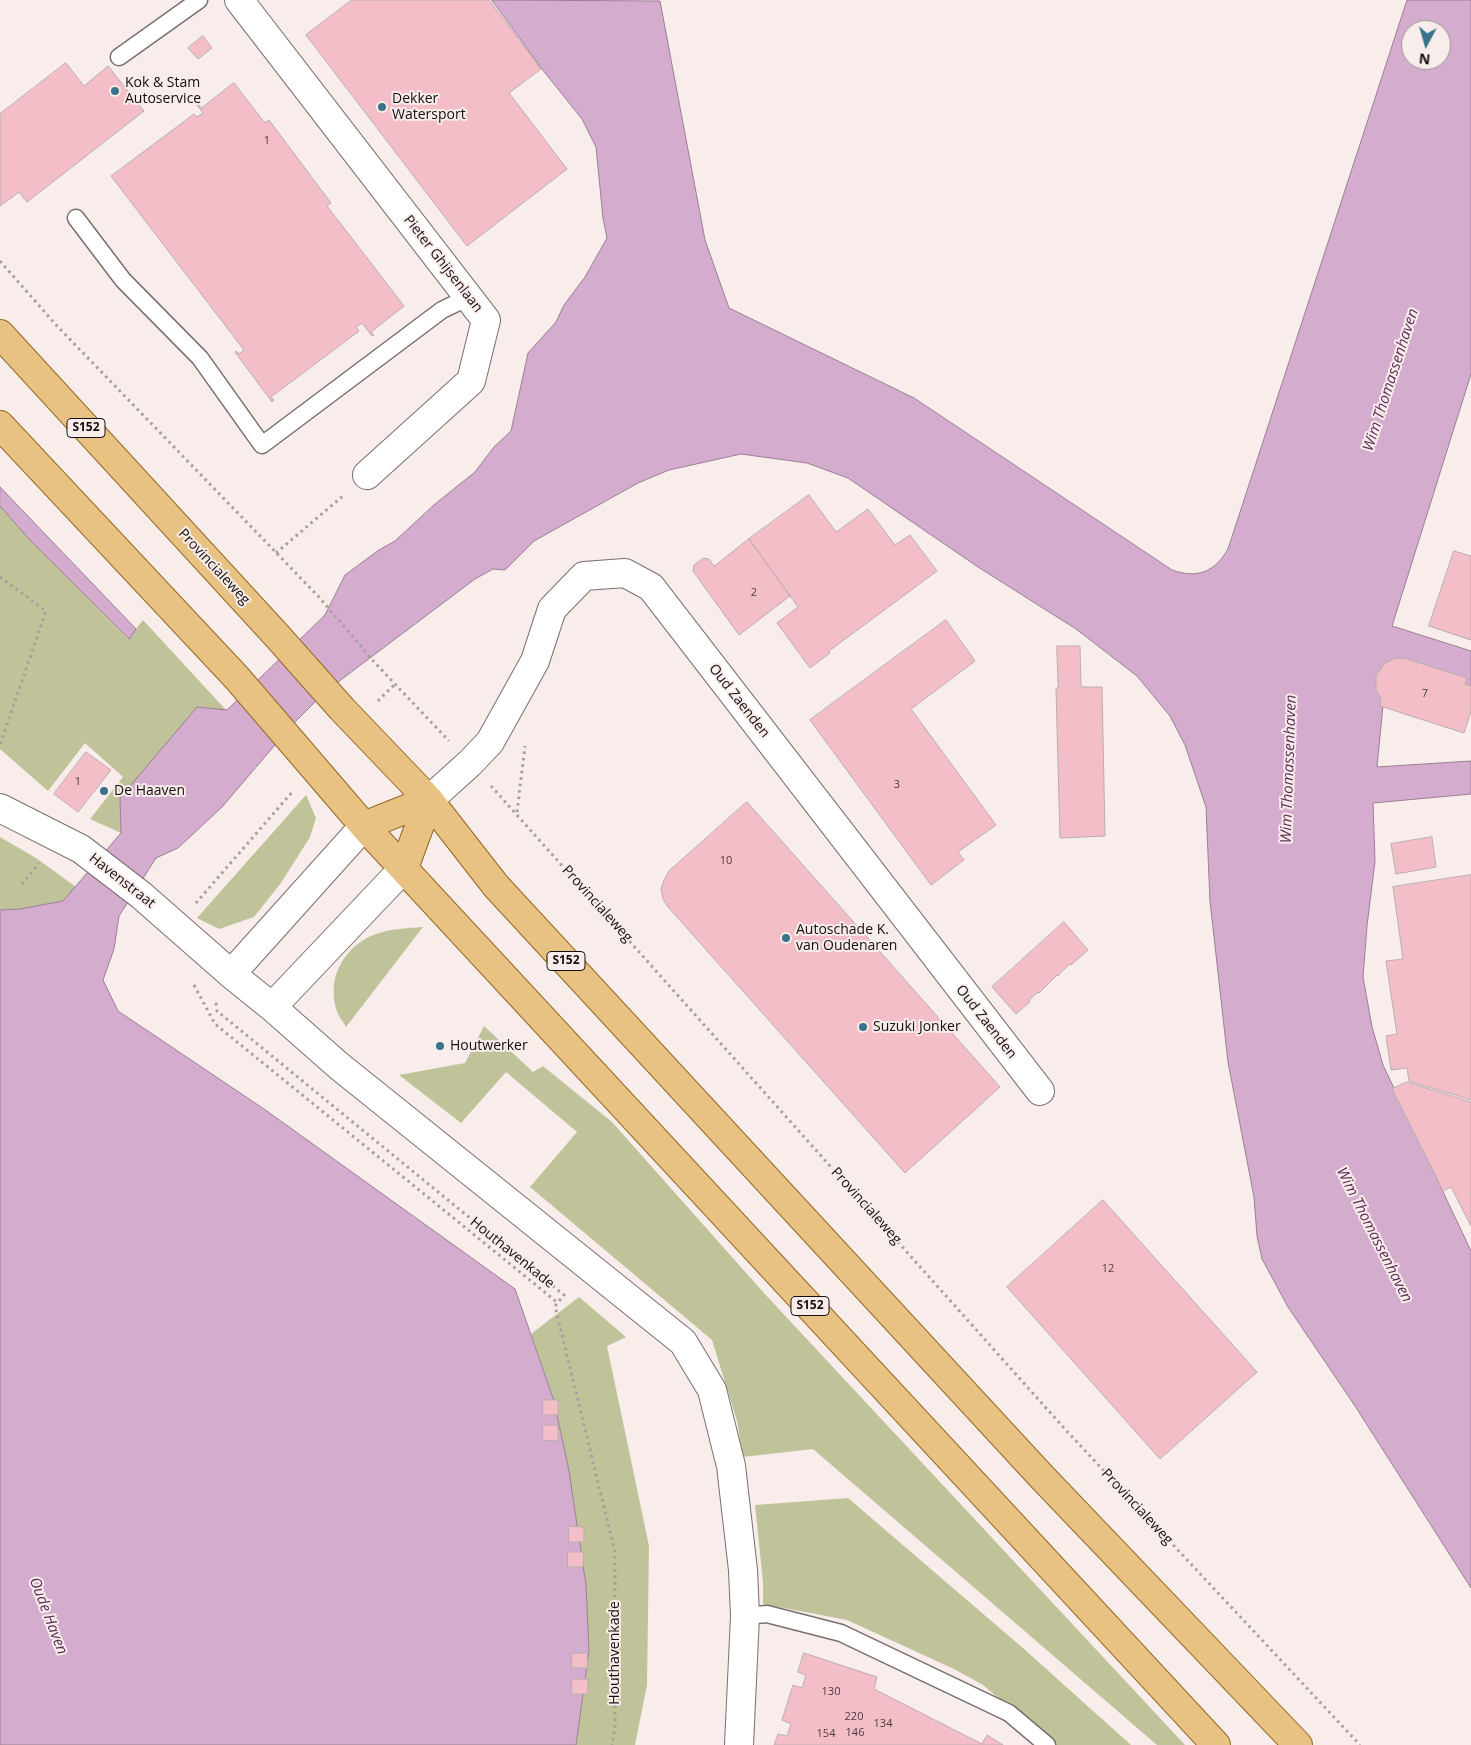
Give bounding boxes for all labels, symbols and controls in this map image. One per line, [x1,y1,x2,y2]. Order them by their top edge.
north arrow [1401,20,1451,70]
text: N [1418,49,1431,69]
place label: Kok & Stam Autoservice [125,75,201,108]
marker: Kok & Stam Autoservice [109,85,121,97]
place label: Dekker Watersport [392,91,466,124]
marker: Dekker Watersport [376,101,388,113]
house number: 1 [264,134,270,148]
street label: Pieter Ghijsenlaan [400,212,486,316]
water label: Wim Thomassenhaven [1359,306,1423,454]
road number: S152 [67,418,105,438]
street label: Provincialeweg [175,526,253,608]
house number: 2 [751,586,757,600]
street label: Oud Zaenden [705,661,773,741]
house number: 7 [1422,687,1428,701]
water label: Wim Thomassenhaven [1277,694,1301,844]
house number: 1 [75,775,81,789]
house number: 3 [894,778,900,792]
place label: De Haaven [114,783,185,799]
marker: De Haaven [98,785,110,797]
street label: Havenstraat [86,850,158,912]
house number: 10 [720,854,732,868]
street label: Provincialeweg [558,862,636,946]
place label: Autoschade K. van Oudenaren [796,922,897,954]
marker: Autoschade K. van Oudenaren [780,932,792,944]
road number: S152 [547,951,585,970]
street label: Oud Zaenden [952,982,1020,1062]
place label: Suzuki Jonker [873,1019,961,1035]
marker: Suzuki Jonker [857,1021,869,1033]
place label: Houtwerker [450,1038,528,1054]
marker: Houtwerker [434,1040,446,1052]
street label: Provincialeweg [827,1164,905,1248]
water label: Wim Thomassenhaven [1332,1165,1416,1305]
street label: Houthavenkade [466,1214,558,1292]
house number: 12 [1102,1262,1114,1276]
road number: S152 [791,1296,829,1315]
street label: Provincialeweg [1098,1466,1176,1548]
water label: Oude Haven [25,1575,71,1657]
street label: Houthavenkade [607,1601,623,1705]
house number: 130 [822,1685,840,1699]
house number: 220 [845,1710,863,1724]
house number: 134 [874,1717,892,1731]
house number: 146 [846,1726,864,1740]
house number: 154 [817,1727,835,1741]

